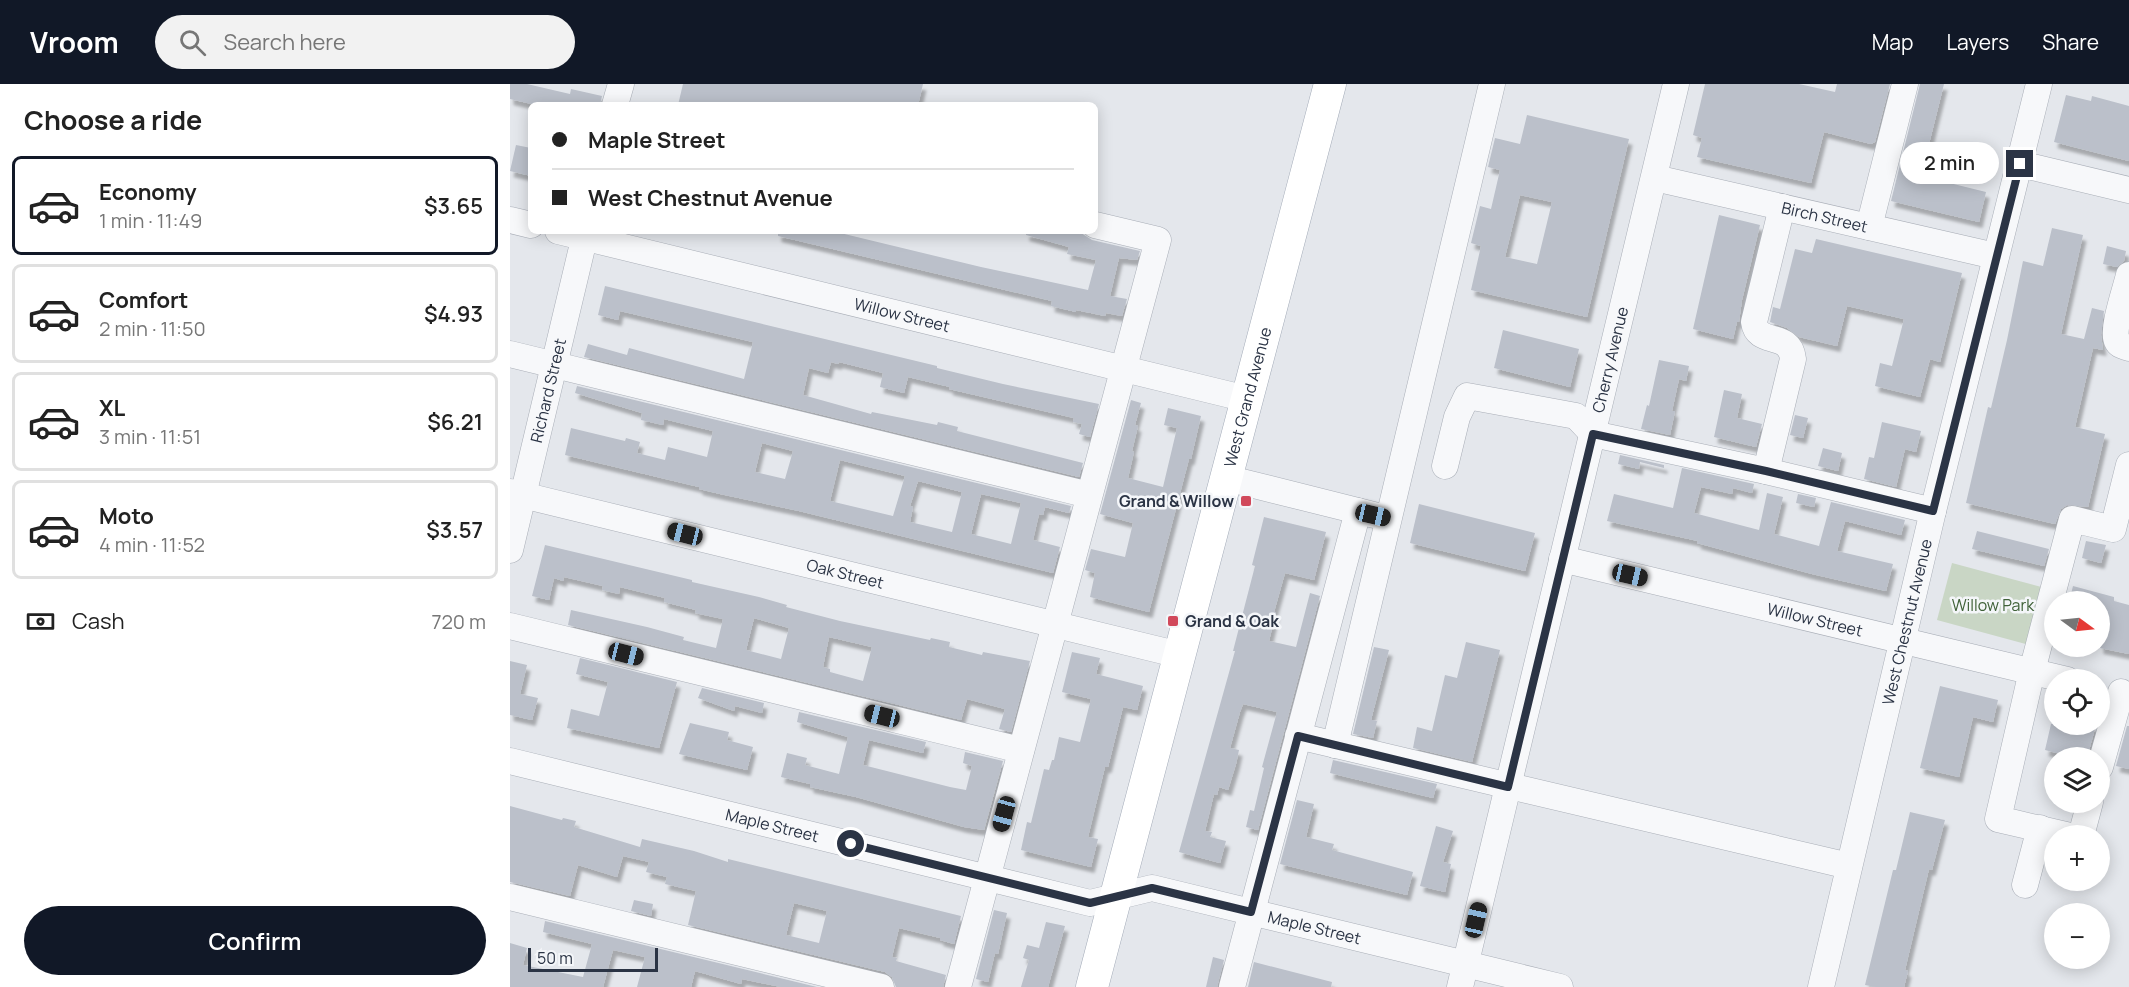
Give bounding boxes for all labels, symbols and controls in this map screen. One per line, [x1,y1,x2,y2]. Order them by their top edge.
search box [155,15,575,69]
text: Vroom [30,23,119,61]
icon: search [176,26,209,59]
text: Search here [224,27,346,57]
text: Map [1872,28,1913,56]
text: Layers [1946,28,2009,56]
text: Share [2042,28,2099,56]
text: Choose a ride [24,101,202,138]
text: Maple Street [588,125,725,155]
callout: 2 min [1900,143,1999,185]
text: 2 min [1924,149,1975,176]
route end [2006,150,2033,177]
text: Economy [99,177,197,207]
icon: car [27,179,81,233]
text: West Chestnut Avenue [588,183,833,213]
text: $3.65 [424,191,483,221]
street label: Birch Street [1779,196,1870,237]
text: 1 min · 11:49 [99,207,202,234]
text: Comfort [99,285,188,315]
icon: car [27,287,81,341]
street label: Willow Street [852,293,952,337]
text: $4.93 [424,299,483,329]
street label: Cherry Avenue [1587,304,1633,415]
text: 2 min · 11:50 [99,315,206,342]
street label: West Grand Avenue [1218,325,1276,470]
street label: Richard Street [525,336,571,445]
text: XL [99,393,125,423]
icon: car [27,395,81,449]
text: $6.21 [427,407,483,437]
text: 3 min · 11:51 [99,423,201,450]
place label: Grand & Willow [1119,490,1234,512]
marker: Grand & Willow [1239,494,1253,508]
text: Moto [99,501,154,531]
car [1353,502,1393,528]
icon: car [27,503,81,557]
text: $3.57 [426,515,483,545]
car [665,521,705,547]
text: 4 min · 11:52 [99,531,205,558]
street label: West Chestnut Avenue [1877,537,1937,707]
street label: Oak Street [804,554,886,594]
car [1610,562,1650,588]
north arrow [2044,591,2110,657]
map controls [2044,591,2110,969]
park label: Willow Park [1952,594,2035,616]
street label: Willow Street [1765,598,1865,642]
icon: cash [24,605,57,638]
text: Cash [72,606,125,636]
text: 720 m [431,608,486,635]
place label: Grand & Oak [1185,610,1279,632]
marker: Grand & Oak [1166,614,1180,628]
car [606,641,646,667]
button: locate [2044,669,2110,735]
car [862,703,902,729]
button: layers [2044,747,2110,813]
car [991,794,1017,834]
street label: Maple Street [723,803,821,847]
button: + [2044,825,2110,891]
route start [837,830,864,857]
car [1463,900,1489,940]
button: − [2044,903,2110,969]
street label: Maple Street [1266,905,1363,949]
button: Confirm [24,906,486,975]
scale bar [528,945,658,972]
text: 50 m [537,947,573,969]

